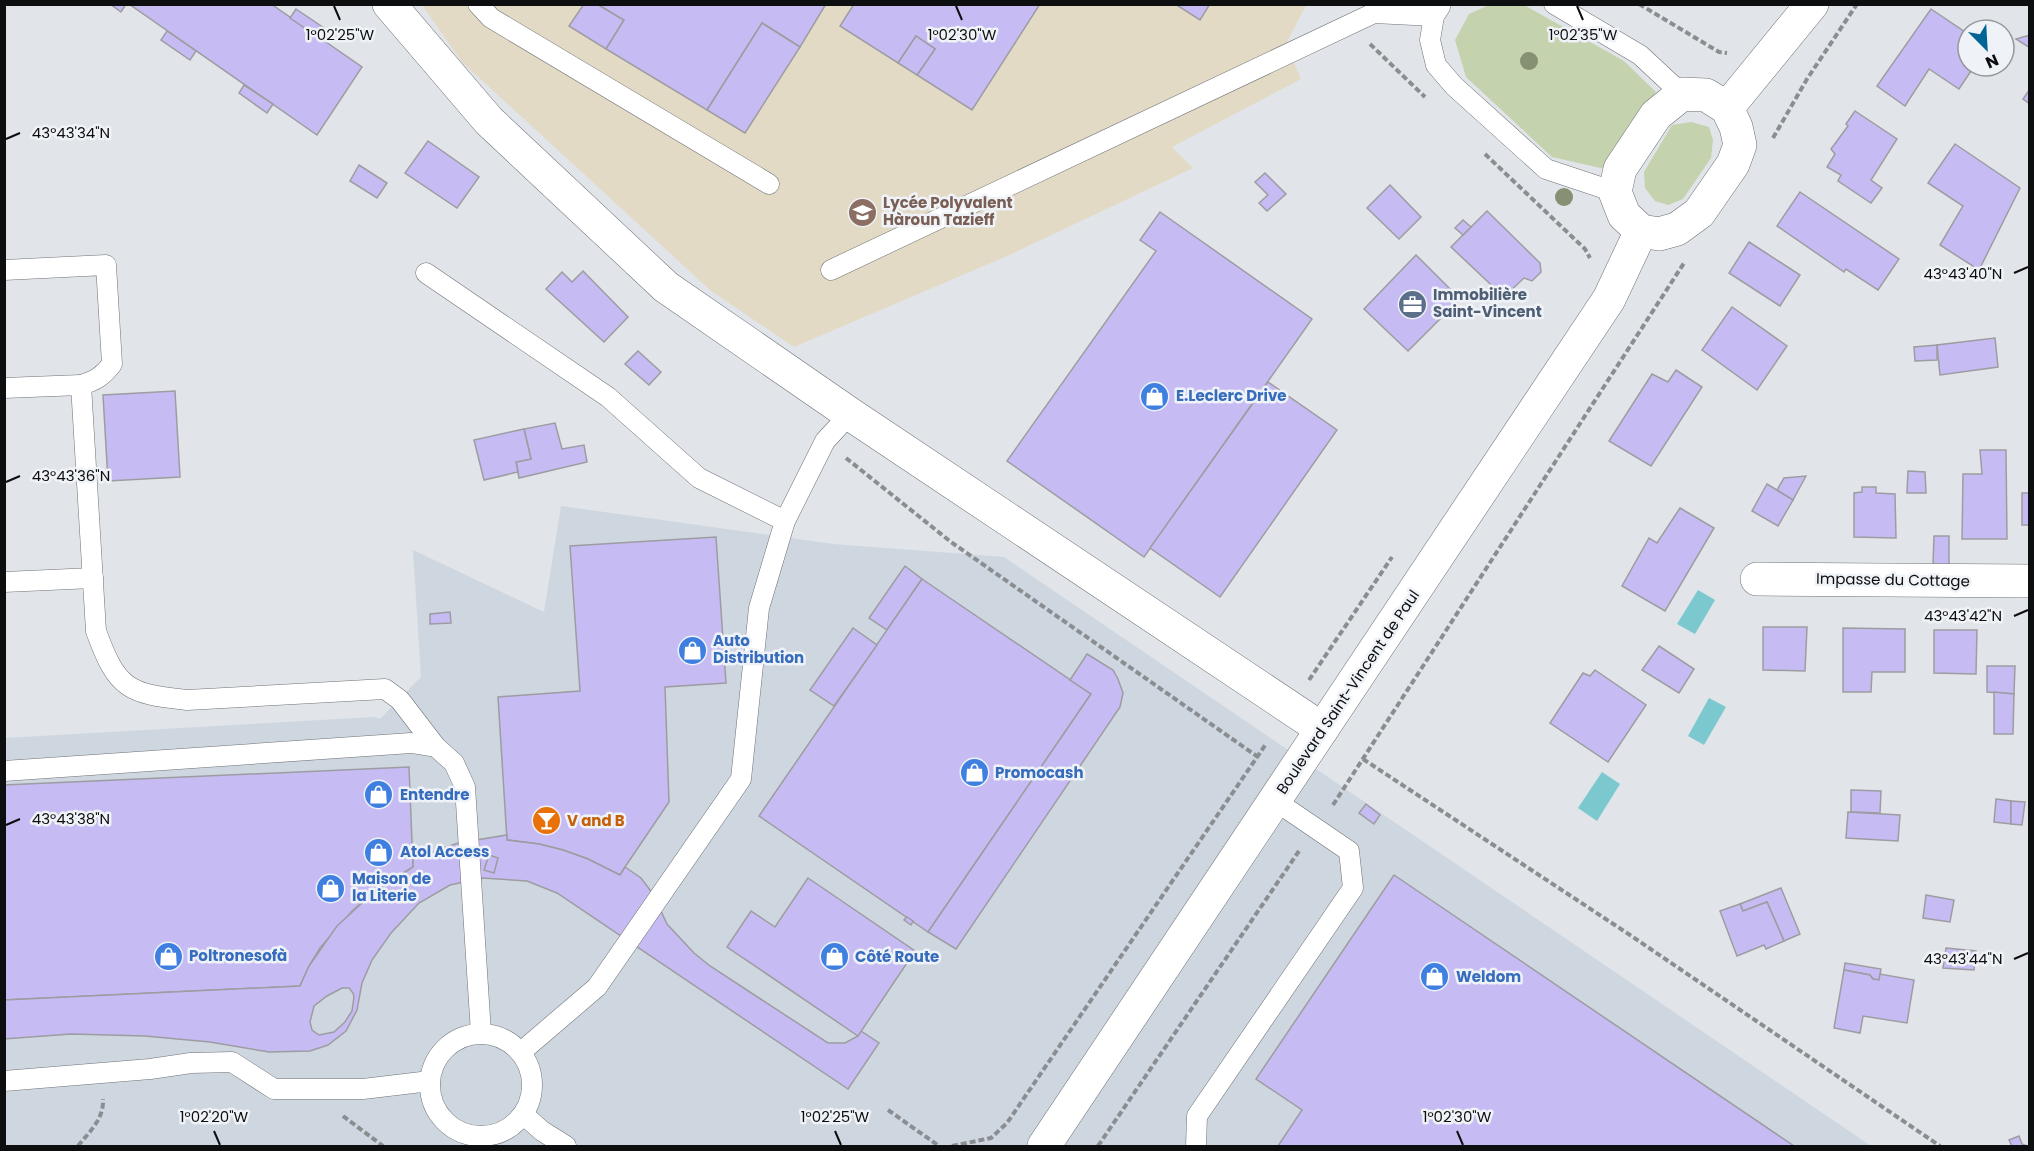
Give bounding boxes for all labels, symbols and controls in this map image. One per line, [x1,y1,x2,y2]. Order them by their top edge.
north arrow [1956,18,2016,78]
text: 1°02'25"W [306,24,375,45]
text: 1°02'30"W [928,24,997,45]
text: 1°02'35"W [1549,24,1618,45]
text: N [1982,48,2002,74]
text: 43°43'34"N [32,122,110,143]
place label: Lycée Polyvalent Hàroun Tazieff [883,192,1013,230]
school or university icon: Lycée Polyvalent Hàroun Tazieff [846,196,878,228]
text: 43°43'40"N [1924,263,2002,284]
place label: Immobilière Saint-Vincent [1433,284,1542,322]
office icon: Immobilière Saint-Vincent [1396,288,1428,320]
shop icon: E.Leclerc Drive [1139,380,1171,412]
place label: E.Leclerc Drive [1176,385,1287,406]
text: 43°43'36"N [32,465,110,486]
street label: Impasse du Cottage [1816,568,1970,591]
street label: Boulevard Saint-Vincent de Paul [1271,585,1424,798]
text: 43°43'42"N [1924,605,2002,626]
place label: Auto Distribution [713,630,804,668]
shop icon: Auto Distribution [676,634,708,666]
shop icon: Promocash [958,757,990,789]
place label: Promocash [995,762,1084,783]
shop icon: Entendre [363,779,395,811]
place label: Entendre [400,784,470,805]
bar icon: V and B [530,805,562,837]
text: 43°43'38"N [32,808,110,829]
place label: V and B [567,810,625,831]
shop icon: Atol Access [363,836,395,868]
place label: Atol Access [400,841,490,862]
place label: Maison de la Literie [352,868,431,906]
shop icon: Maison de la Literie [315,872,347,904]
shop icon: Poltronesofà [152,940,184,972]
shop icon: Côté Route [818,941,850,973]
place label: Poltronesofà [189,945,287,966]
place label: Côté Route [855,946,939,967]
text: 43°43'44"N [1924,948,2002,969]
shop icon: Weldom [1419,961,1451,993]
place label: Weldom [1456,966,1521,987]
text: 1°02'20"W [180,1106,249,1127]
text: 1°02'25"W [801,1106,870,1127]
text: 1°02'30"W [1423,1106,1492,1127]

